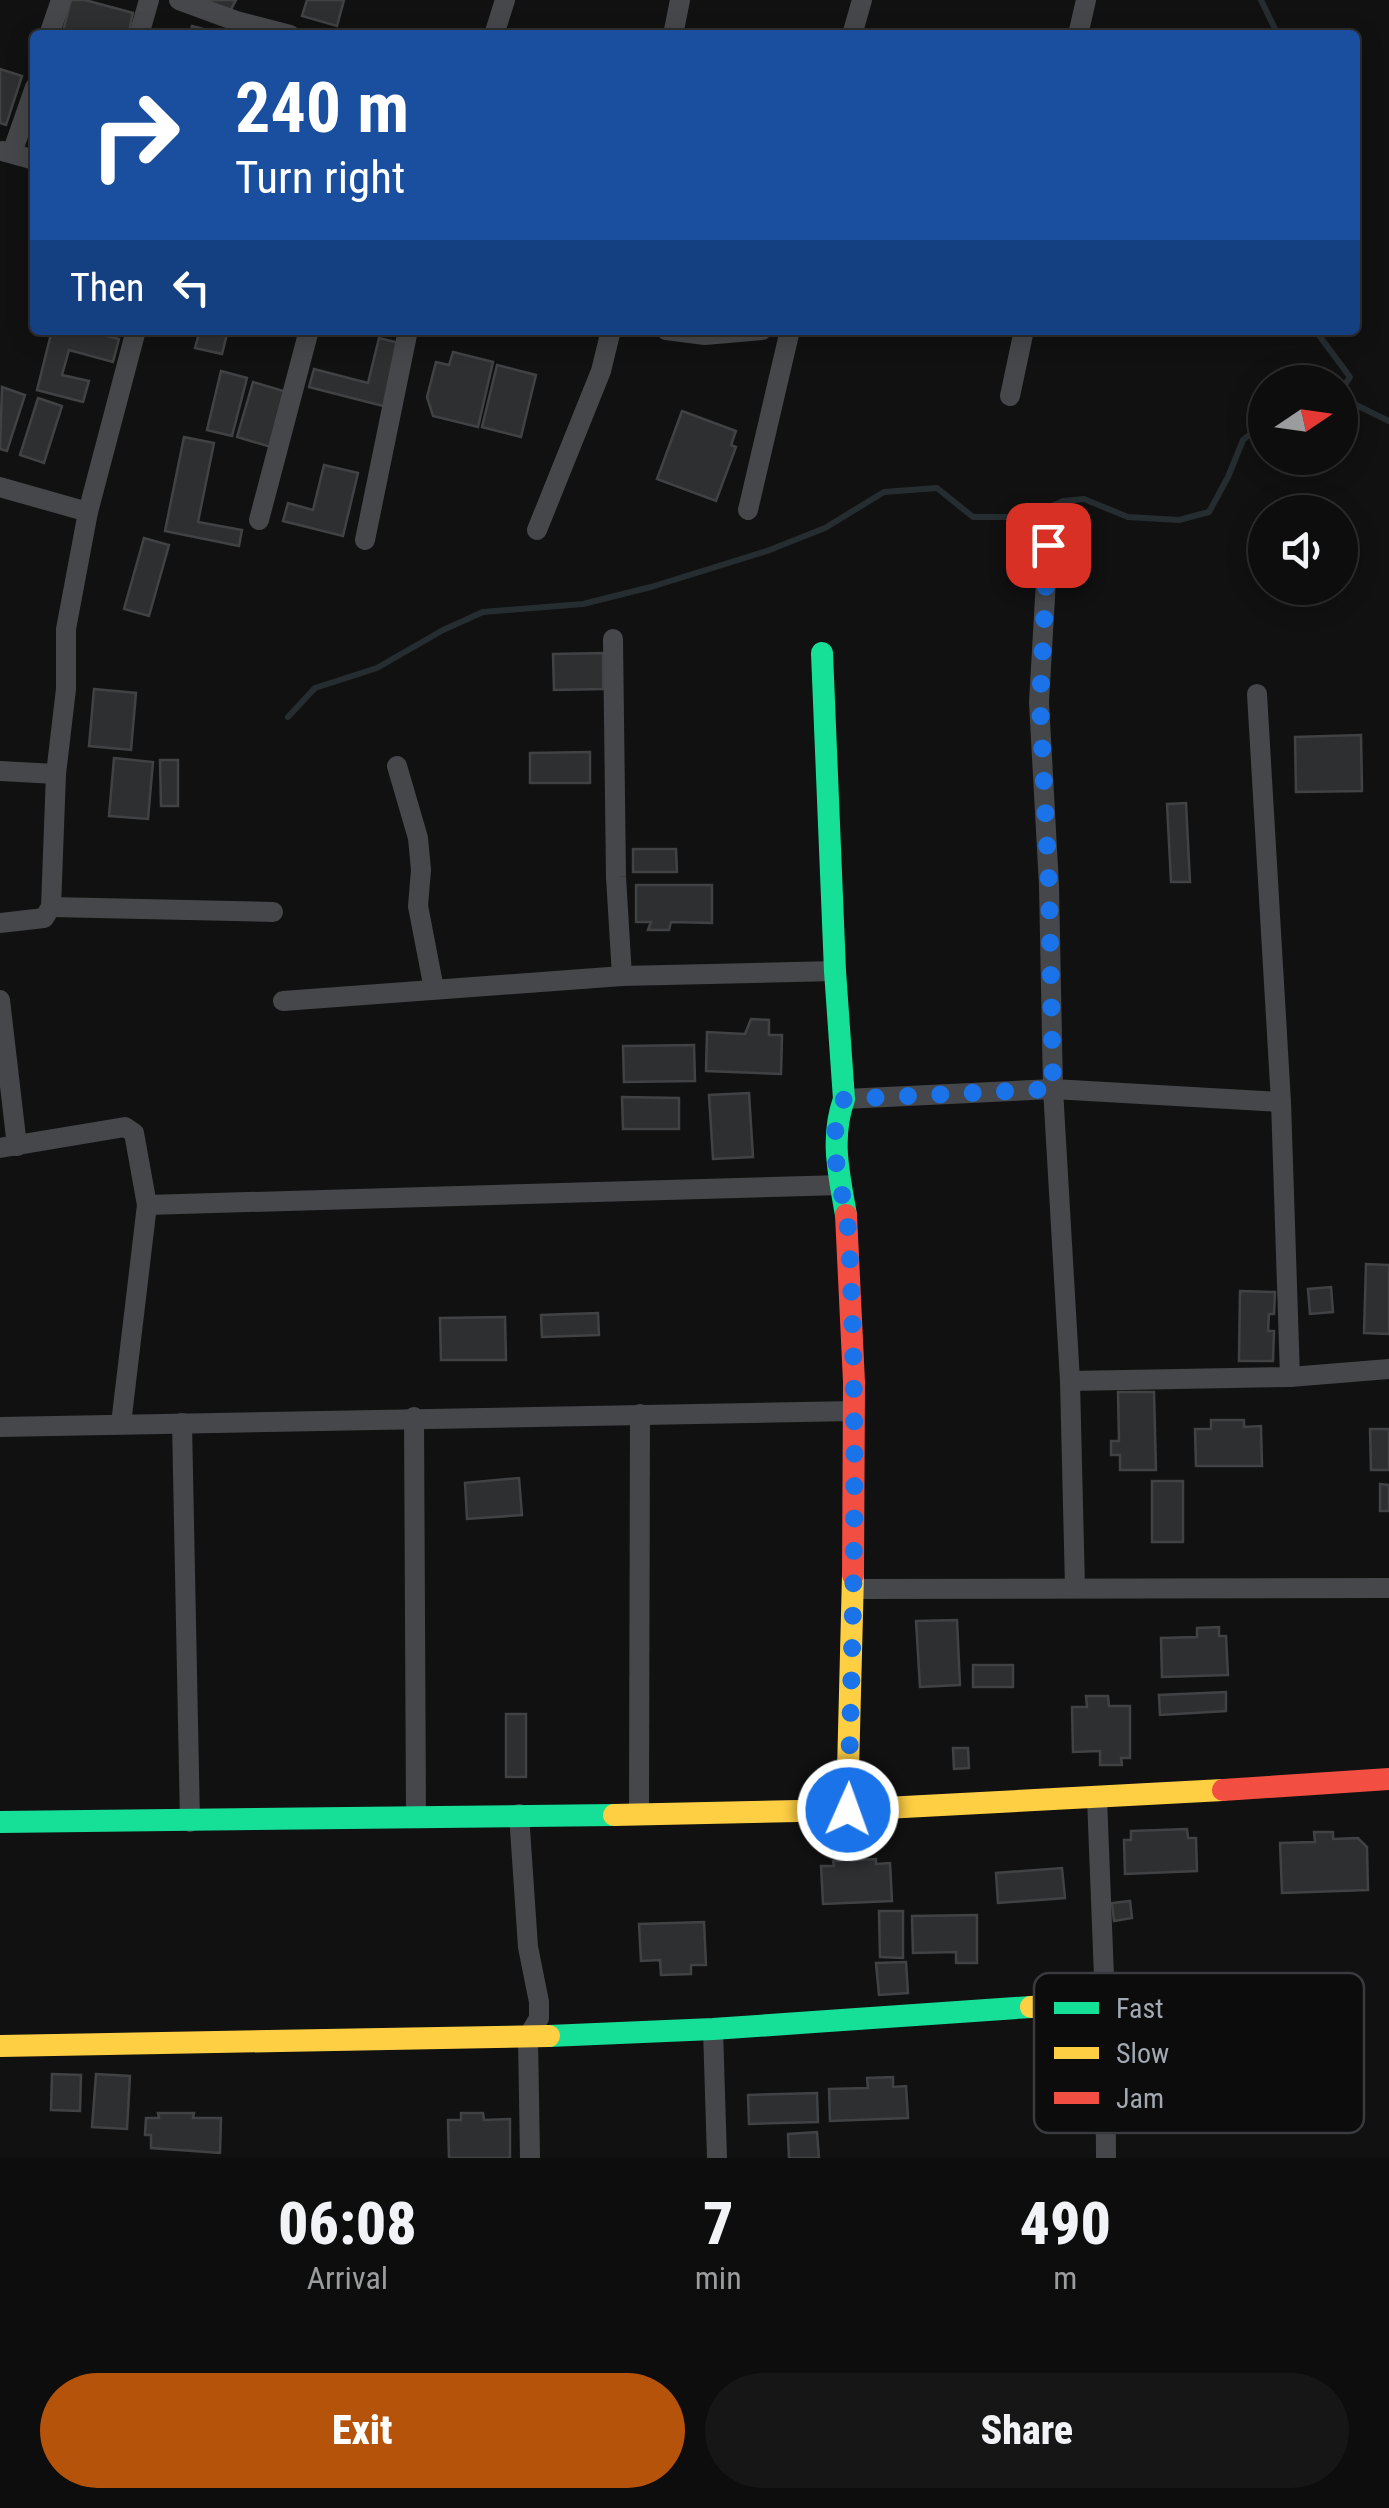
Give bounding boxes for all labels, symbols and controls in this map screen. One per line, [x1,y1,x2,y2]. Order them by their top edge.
text: 240 m [235,67,409,149]
icon: right [70,70,200,200]
text: Turn right [235,151,405,204]
icon: left [164,260,219,315]
text: Then [70,266,144,310]
north arrow [1248,365,1358,475]
map controls [1248,365,1358,605]
button: sound [1248,495,1358,605]
pin [1006,503,1091,588]
icon: arrive [1021,518,1076,573]
position arrow [796,1758,900,1862]
legend [1034,1973,1364,2133]
text: Fast [1116,1992,1163,2025]
text: Slow [1116,2037,1169,2070]
text: Jam [1116,2082,1164,2115]
text: 06:08 [278,2188,417,2259]
text: 7 [703,2188,733,2259]
text: 490 [1020,2188,1111,2259]
text: Arrival [307,2259,388,2297]
text: min [695,2259,742,2297]
text: m [1053,2259,1077,2297]
button: Exit [40,2373,685,2488]
button: Share [705,2373,1349,2488]

